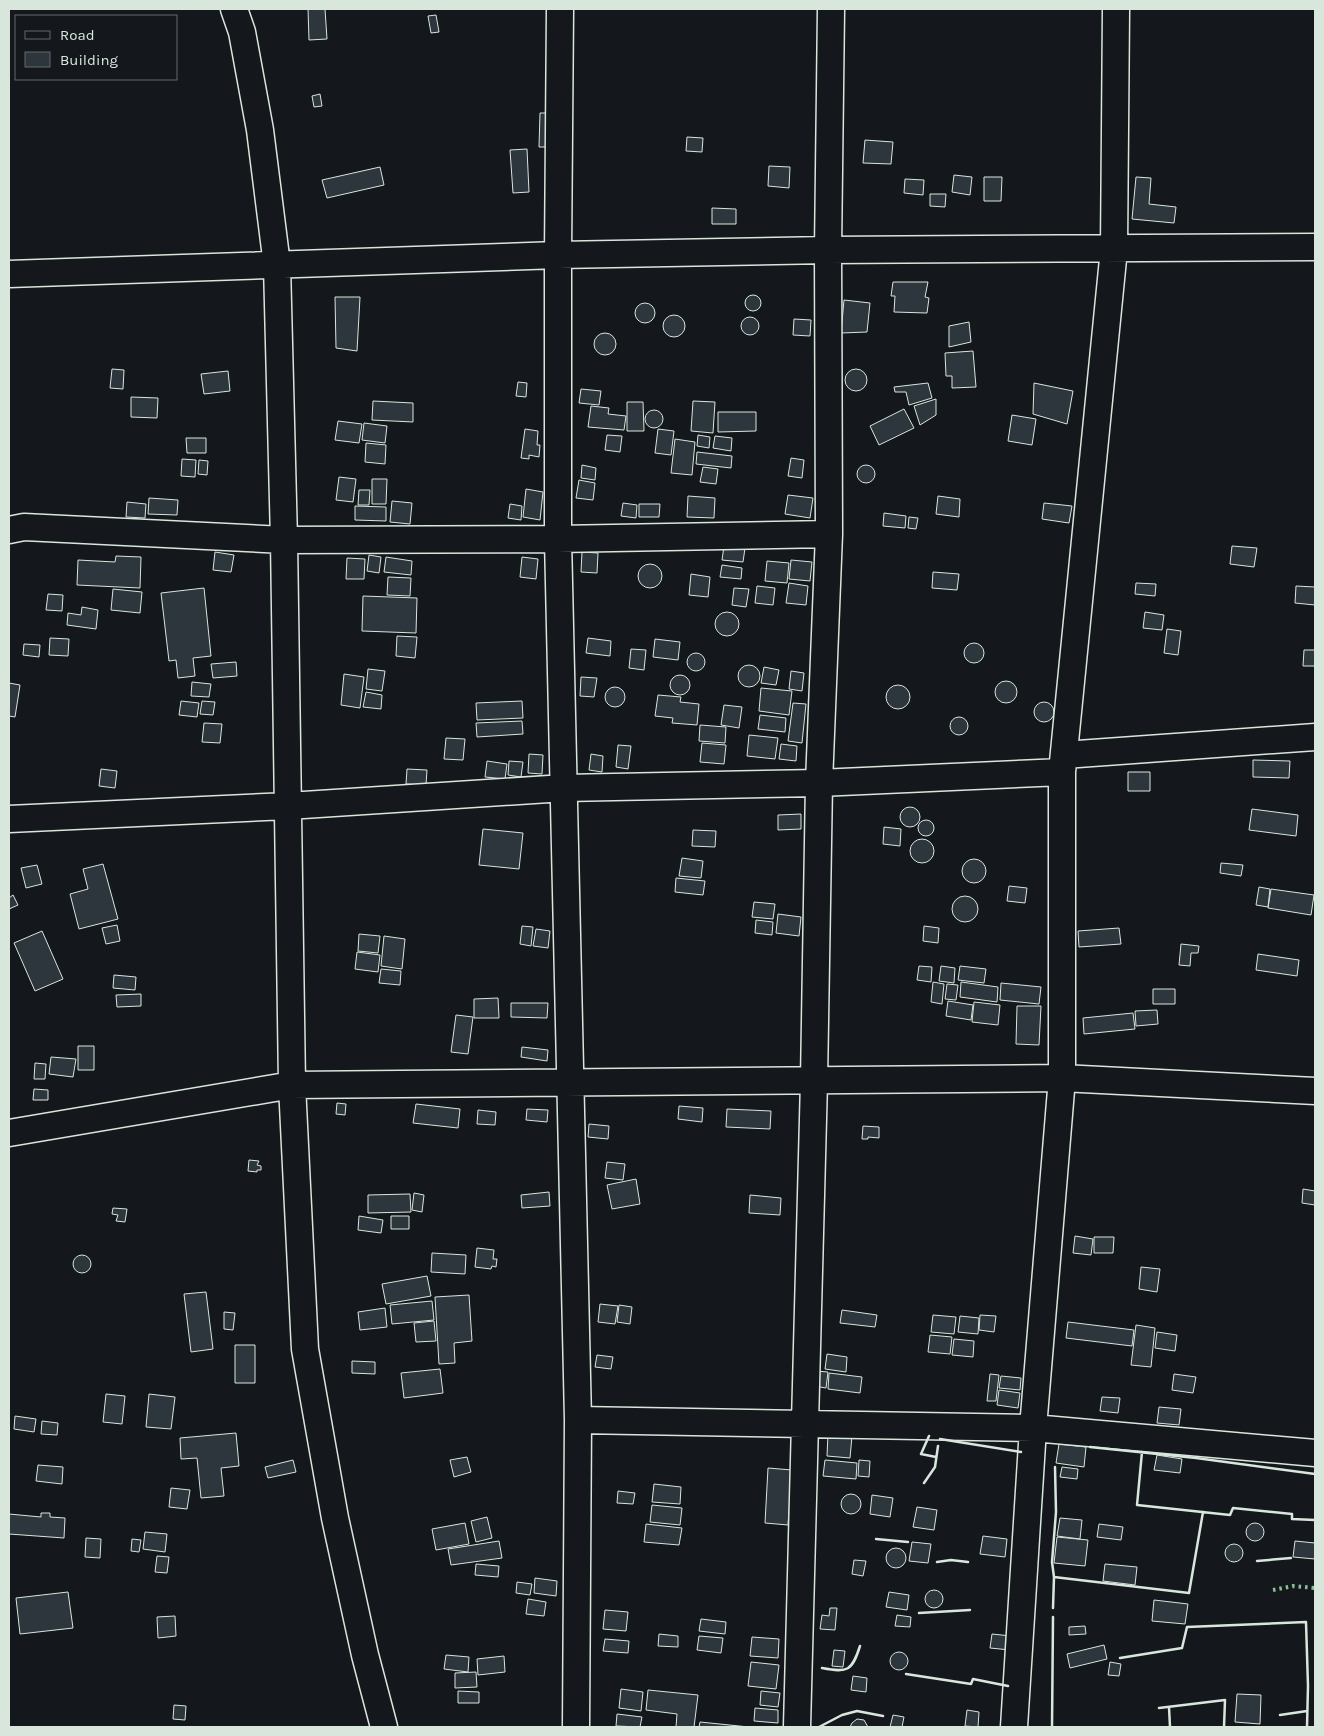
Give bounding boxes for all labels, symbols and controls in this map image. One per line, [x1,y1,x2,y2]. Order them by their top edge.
legend [15,15,178,80]
text: Road [60,26,95,44]
text: Building [60,51,118,69]

